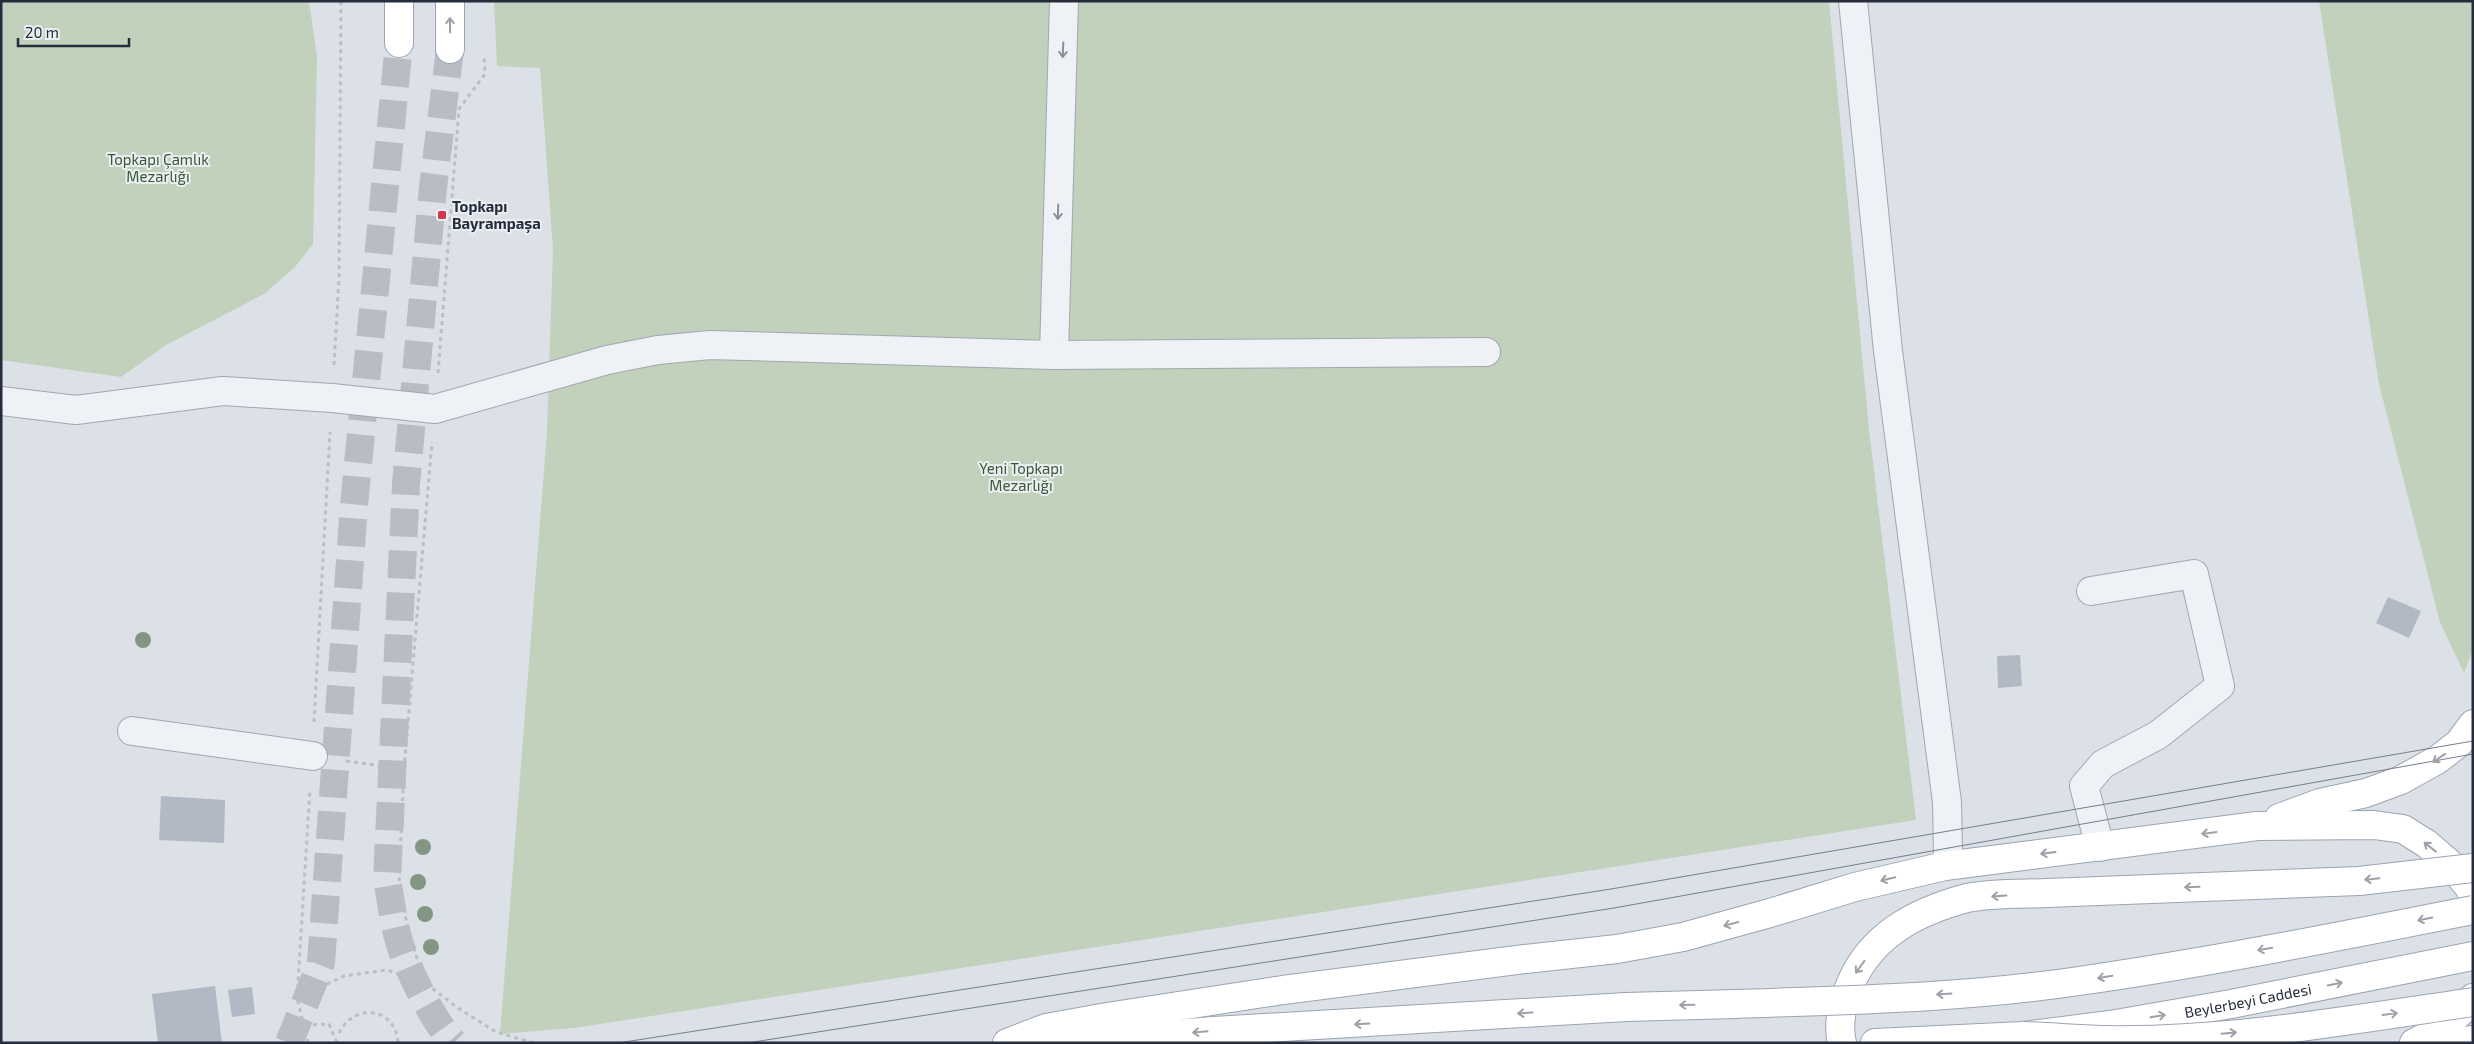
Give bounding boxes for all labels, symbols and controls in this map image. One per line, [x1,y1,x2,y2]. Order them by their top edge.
scale bar [18,15,129,47]
one-way arrow [445,17,455,34]
text: 20 m [25,23,59,41]
one-way arrow [1058,42,1068,58]
park label: Topkapı Çamlık Mezarlığı [107,150,209,185]
place label: Topkapı Bayrampaşa [452,197,541,234]
one-way arrow [1053,204,1063,220]
marker: Topkapı Bayrampaşa [436,209,448,221]
park label: Yeni Topkapı Mezarlığı [979,459,1063,494]
one-way arrow [2432,753,2446,763]
one-way arrow [2201,828,2217,838]
one-way arrow [2423,842,2436,853]
one-way arrow [2040,848,2056,858]
one-way arrow [2364,874,2380,884]
one-way arrow [1880,875,1896,884]
one-way arrow [2185,882,2201,892]
one-way arrow [1991,891,2007,901]
one-way arrow [2417,915,2433,925]
one-way arrow [1724,919,1740,929]
one-way arrow [2258,945,2274,955]
one-way arrow [1855,960,1865,974]
one-way arrow [2098,973,2114,983]
street label: Beylerbeyi Caddesi [2183,979,2313,1021]
one-way arrow [2326,979,2342,989]
one-way arrow [1936,989,1952,999]
one-way arrow [1679,1001,1695,1010]
one-way arrow [1517,1009,1533,1018]
one-way arrow [2382,1009,2398,1019]
one-way arrow [2149,1011,2165,1021]
one-way arrow [1355,1019,1371,1028]
one-way arrow [1192,1027,1208,1037]
one-way arrow [2221,1028,2237,1038]

